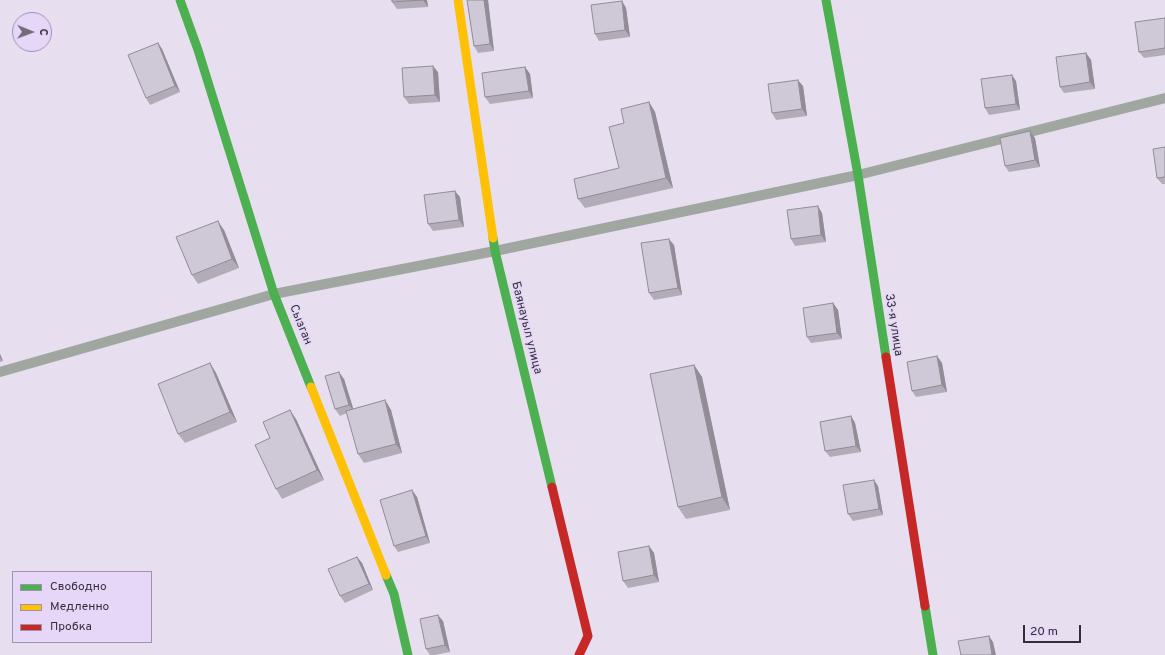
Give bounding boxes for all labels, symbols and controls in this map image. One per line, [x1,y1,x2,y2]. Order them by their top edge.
north arrow [12,12,52,52]
text: С [36,29,50,36]
street label: Баянауыл улица [508,280,544,376]
street label: 33-я улица [881,293,905,357]
street label: Сызган [285,303,315,347]
legend [12,571,152,643]
text: Свободно [50,579,107,595]
text: Медленно [50,599,109,615]
scale bar [1025,617,1083,643]
text: Пробка [50,619,92,635]
text: 20 m [1030,624,1058,640]

